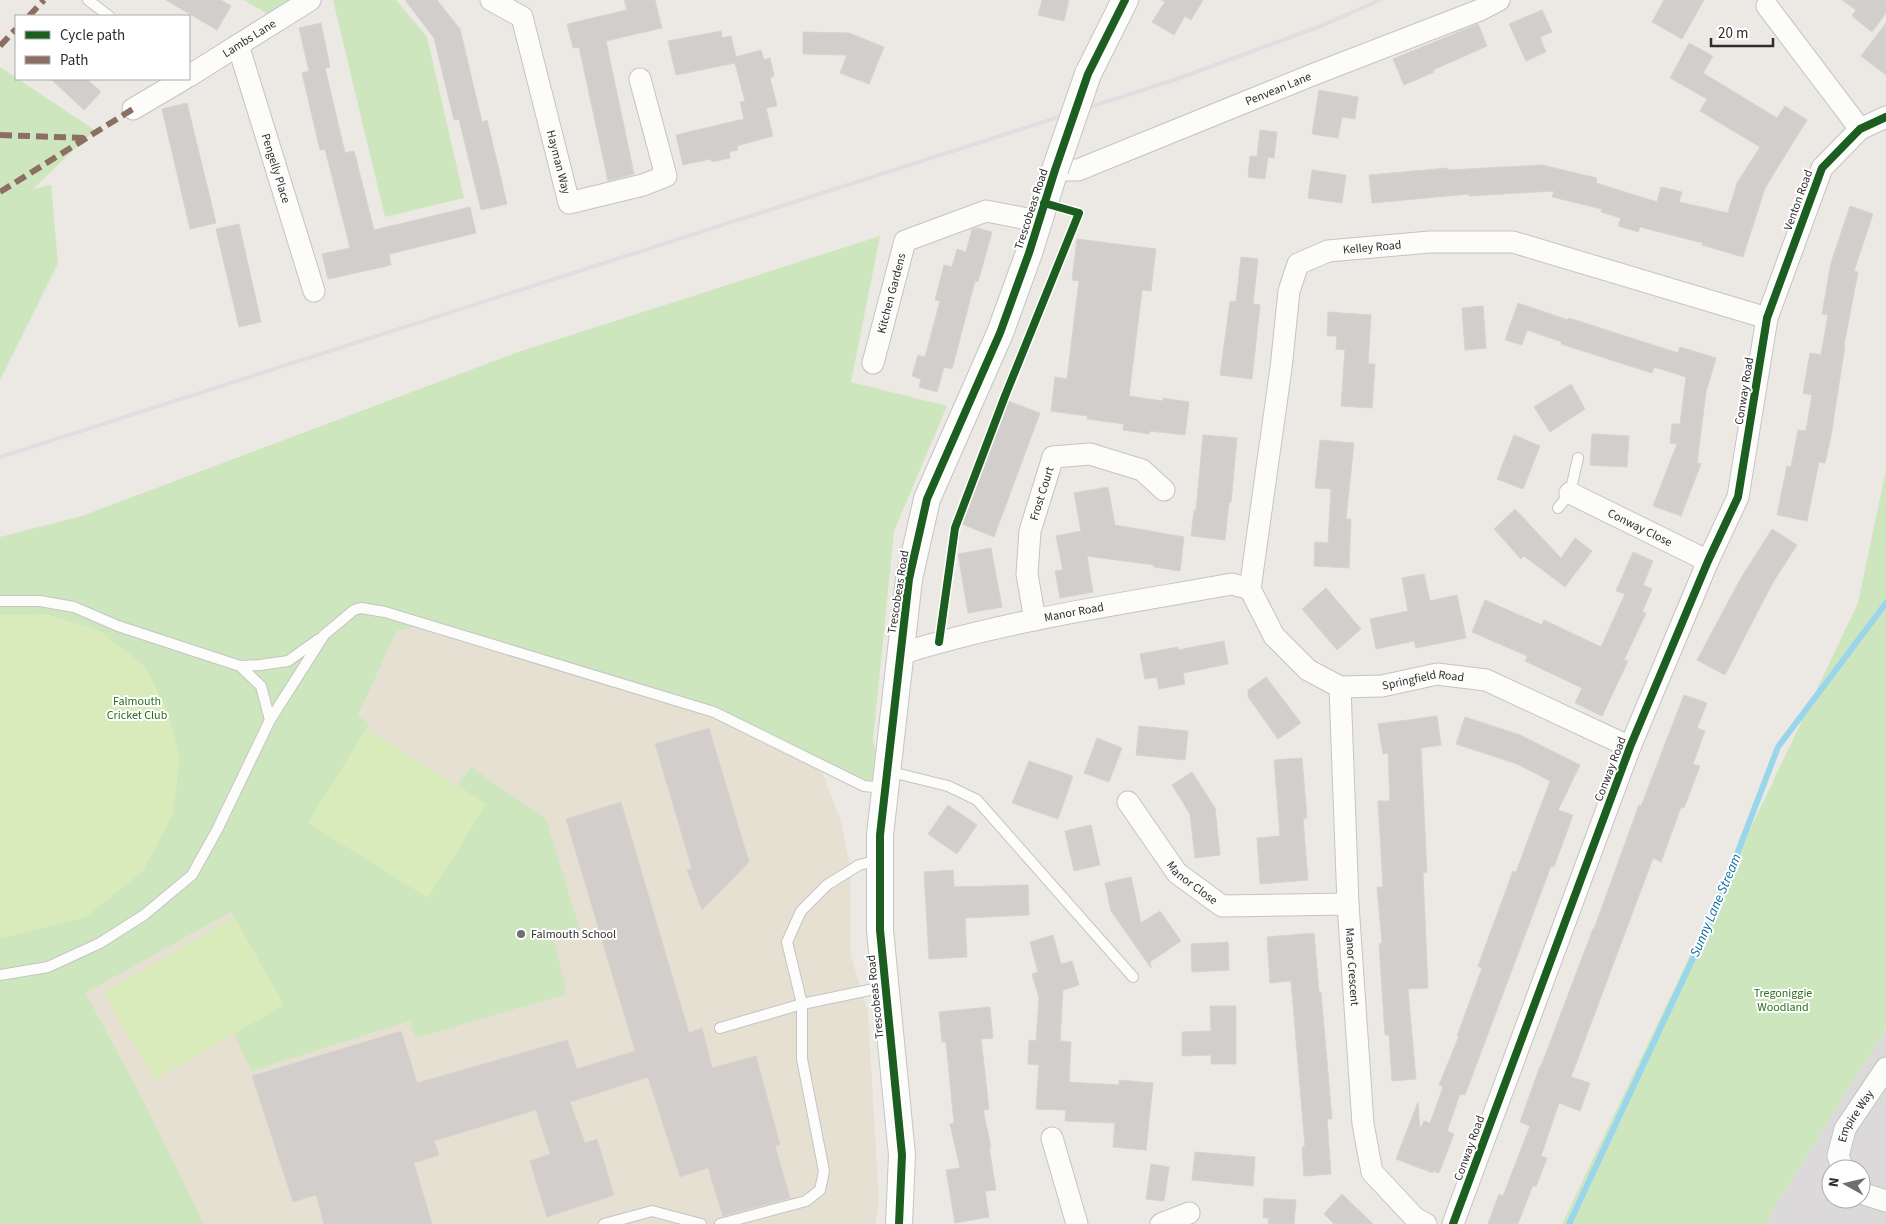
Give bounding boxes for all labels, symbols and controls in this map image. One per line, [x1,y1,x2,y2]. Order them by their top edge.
legend [15,15,190,80]
street label: Lambs Lane [219,15,280,62]
scale bar [1711,15,1774,47]
text: 20 m [1718,23,1748,44]
text: Cycle path [60,25,125,46]
text: Path [60,50,88,71]
street label: Penvean Lane [1243,68,1314,110]
street label: Hayman Way [542,128,575,196]
street label: Pengelly Place [257,131,294,205]
street label: Trescobeas Road [1010,166,1053,252]
street label: Venton Road [1780,167,1817,233]
street label: Kelley Road [1342,237,1402,259]
street label: Kitchen Gardens [873,251,910,336]
street label: Conway Road [1731,356,1758,426]
street label: Frost Court [1026,465,1058,523]
street label: Conway Close [1605,505,1675,551]
street label: Trescobeas Road [884,549,913,635]
street label: Manor Road [1043,599,1105,627]
street label: Springfield Road [1381,666,1465,695]
park label: Falmouth Cricket Club [107,693,168,724]
street label: Conway Road [1590,734,1631,804]
water label: Sunny Lane Stream [1685,851,1747,960]
street label: Manor Close [1162,858,1221,909]
place label: Falmouth School [531,926,616,943]
street label: Manor Crescent [1341,927,1363,1006]
marker: Falmouth School [515,928,527,940]
street label: Trescobeas Road [863,954,888,1040]
park label: Tregoniggie Woodland [1754,985,1812,1016]
street label: Empire Way [1834,1086,1878,1144]
street label: Conway Road [1450,1113,1489,1183]
north arrow [1821,1159,1871,1209]
text: N [1824,1176,1845,1188]

